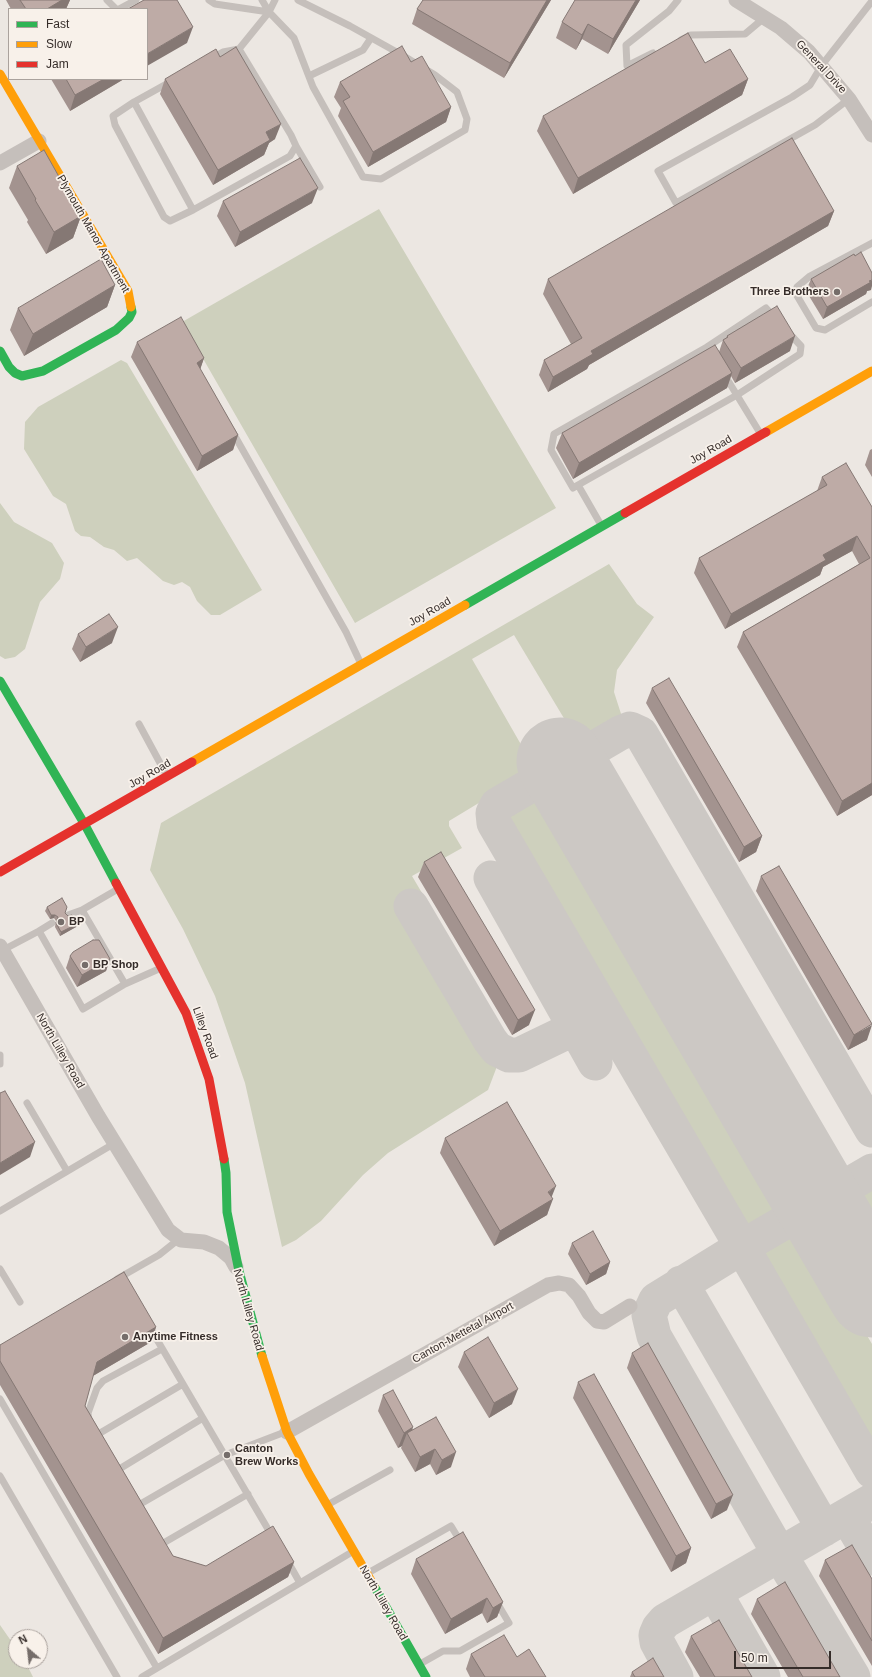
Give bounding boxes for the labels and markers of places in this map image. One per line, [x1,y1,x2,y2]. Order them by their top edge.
place label: Three Brothers [750,285,829,299]
marker: Three Brothers [832,287,842,297]
place label: BP [69,915,84,929]
marker: BP [56,917,66,927]
place label: BP Shop [93,958,139,972]
marker: BP Shop [80,960,90,970]
place label: Anytime Fitness [133,1330,218,1344]
marker: Anytime Fitness [120,1332,130,1342]
place label: Canton Brew Works [235,1442,298,1468]
marker: Canton Brew Works [222,1450,232,1460]

